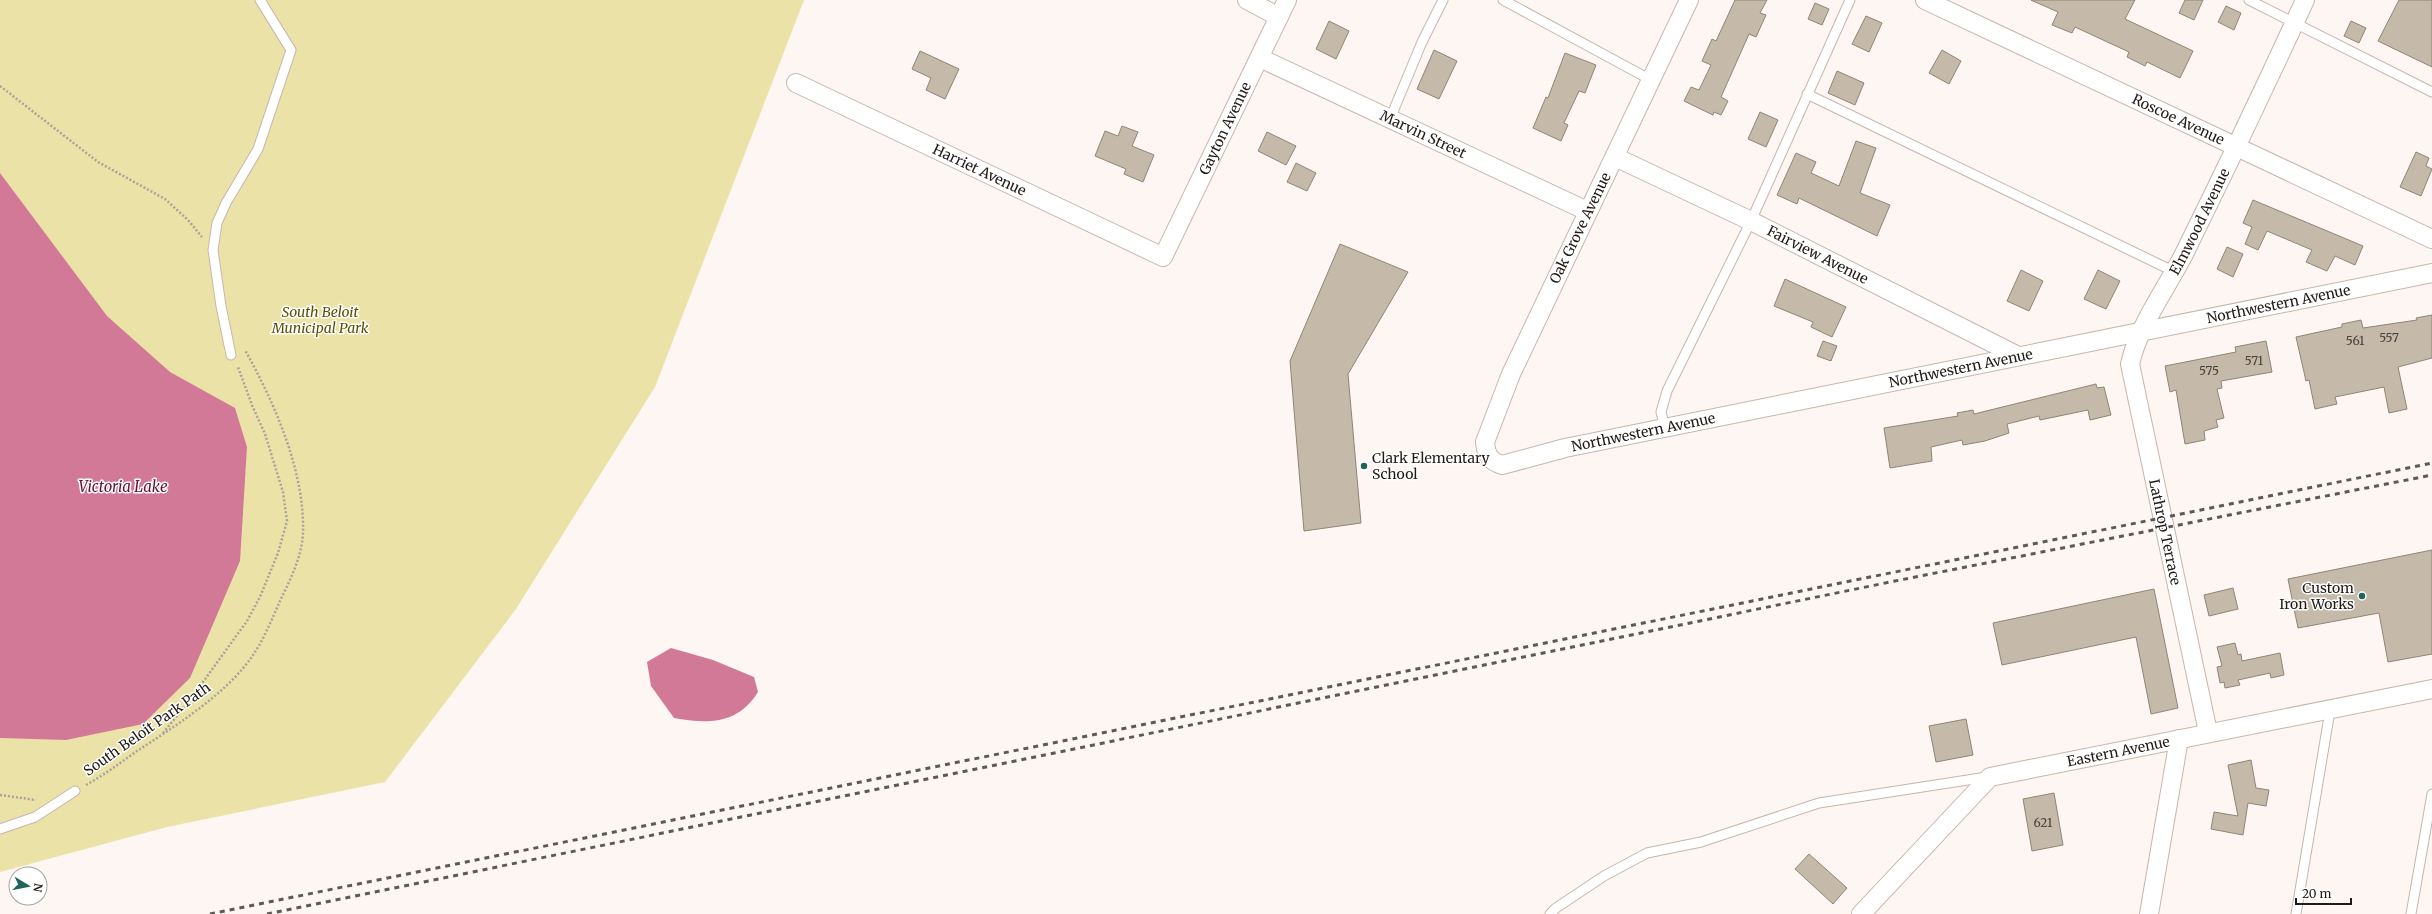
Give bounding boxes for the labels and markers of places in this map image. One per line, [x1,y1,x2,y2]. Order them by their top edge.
place label: Clark Elementary School [1372,449,1491,483]
marker: Clark Elementary School [1359,461,1369,471]
place label: Custom Iron Works [2279,579,2354,613]
marker: Custom Iron Works [2357,591,2367,601]

